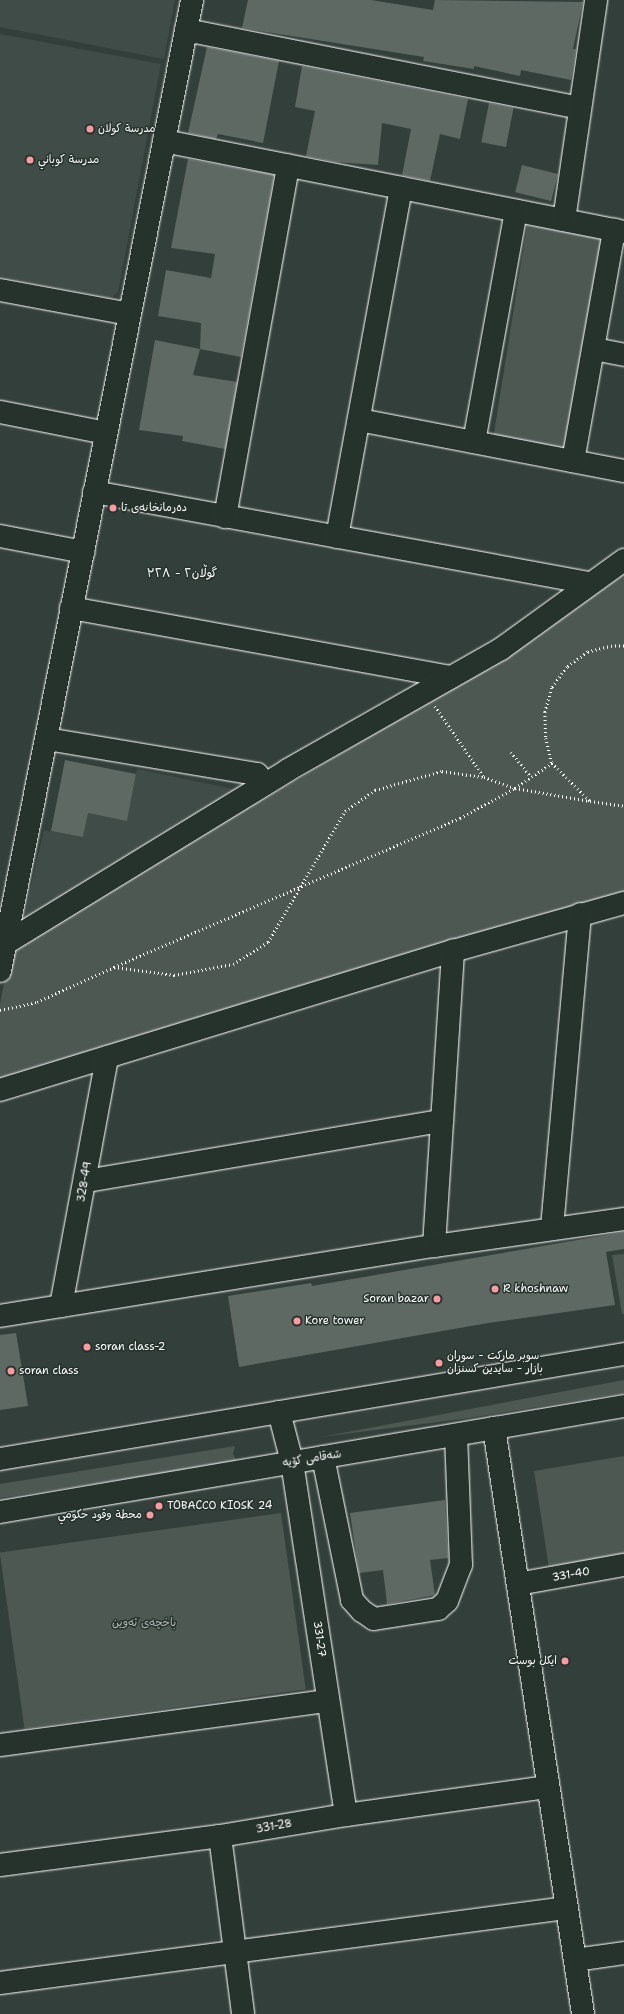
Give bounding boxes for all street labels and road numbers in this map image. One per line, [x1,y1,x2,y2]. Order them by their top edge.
street label: 328-49 [75,1161,95,1203]
street label: شەقامی کۆیە [282,1448,342,1470]
street label: 331-40 [551,1565,591,1585]
street label: 331-27 [310,1620,328,1658]
street label: 331-28 [255,1817,293,1837]

